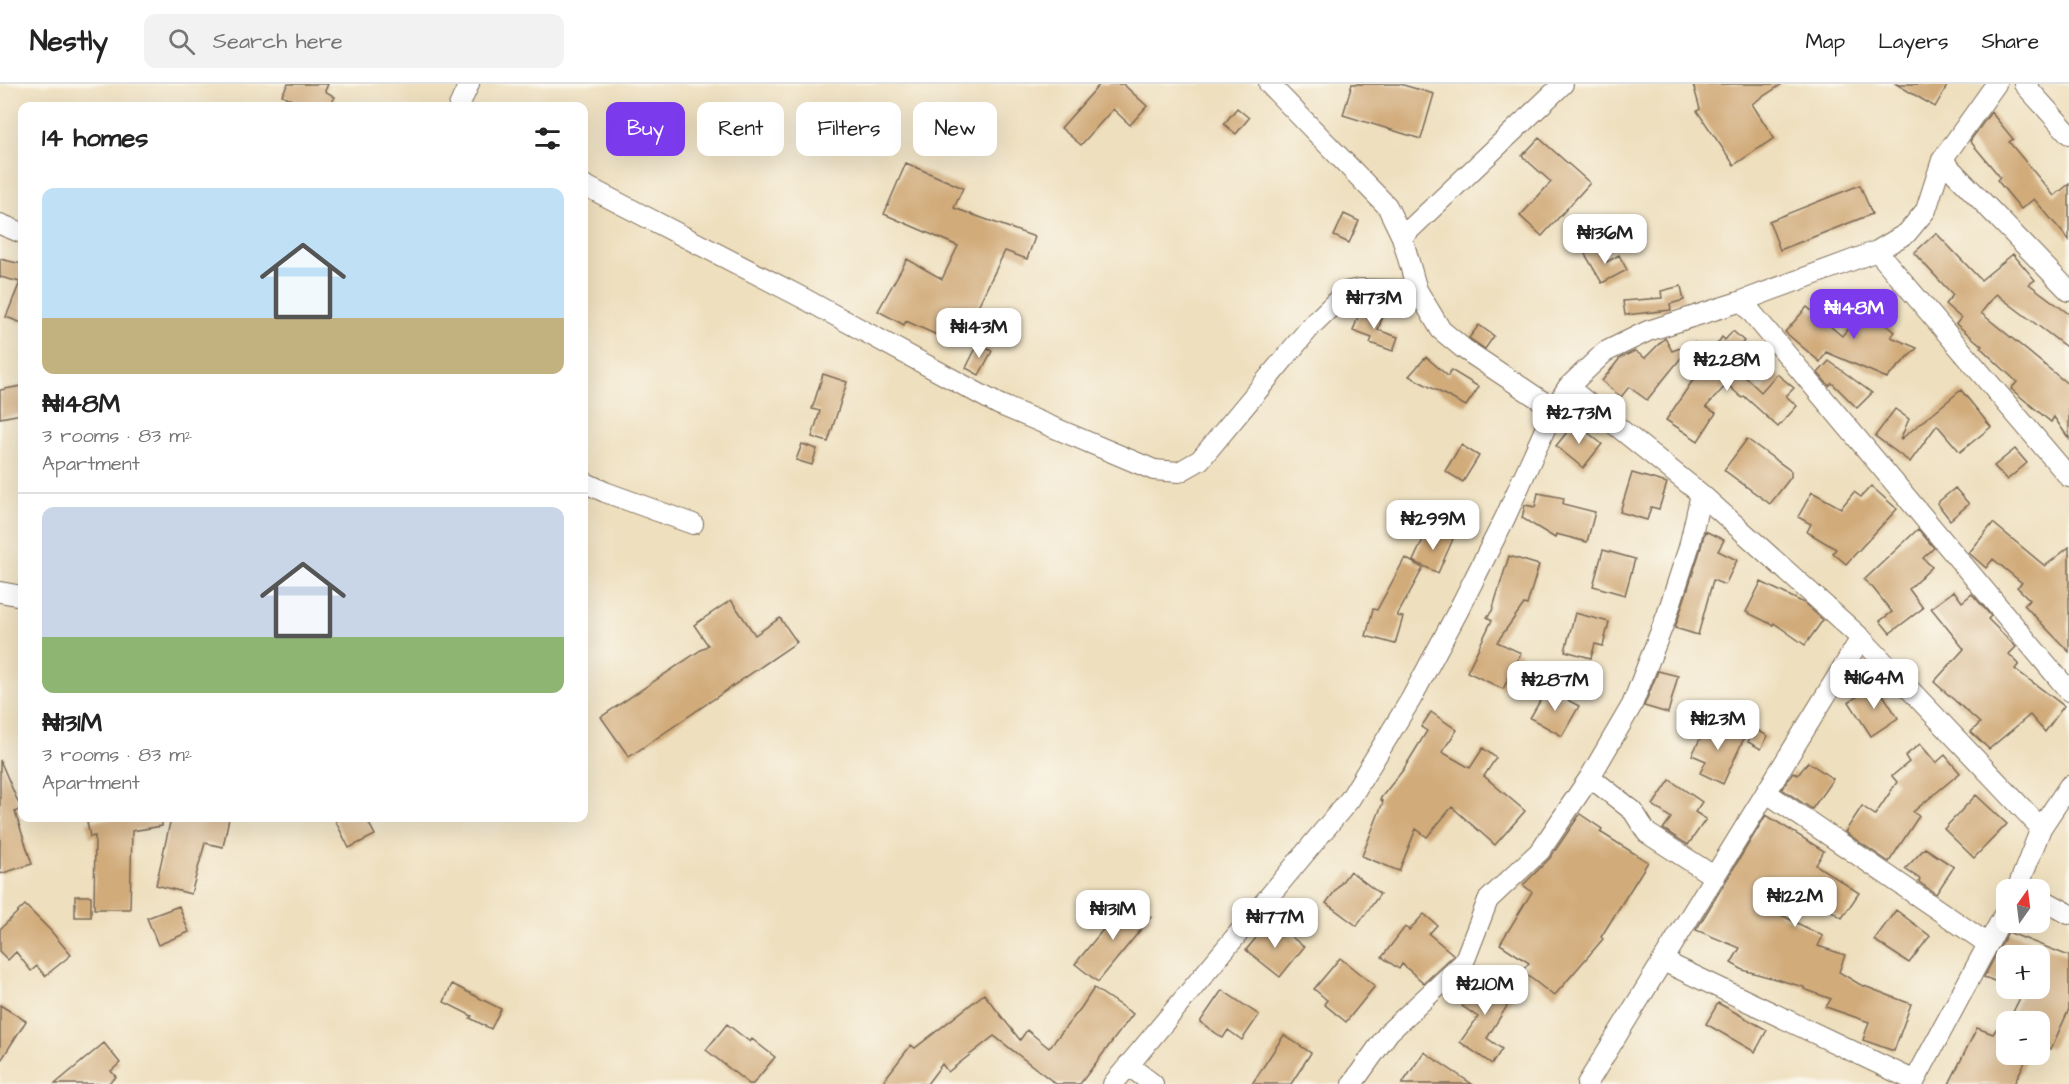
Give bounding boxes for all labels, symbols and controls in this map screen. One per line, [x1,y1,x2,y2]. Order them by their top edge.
search box [144,14,564,68]
text: Nestly [30,22,108,61]
icon: search [165,25,198,58]
text: Search here [213,26,343,57]
text: Map [1805,27,1845,56]
text: Layers [1878,27,1948,56]
text: Share [1981,27,2039,56]
chip: Buy [606,102,685,156]
chip: Rent [697,102,784,156]
chip: Filters [796,102,901,156]
chip: New [913,102,997,156]
text: 14 homes [42,120,148,156]
icon: filters [531,122,564,155]
pin: ₦136M [1563,214,1647,265]
text: ₦136M [1577,219,1633,247]
icon: home [249,227,357,335]
pin: ₦173M [1332,279,1416,330]
text: ₦173M [1346,284,1402,312]
pin: ₦148M [1812,289,1896,340]
text: ₦148M [1824,294,1884,322]
pin: ₦143M [937,308,1021,359]
text: ₦143M [950,313,1008,341]
pin: ₦228M [1685,341,1769,392]
text: ₦228M [1694,346,1760,374]
text: ₦148M [42,386,120,422]
pin: ₦273M [1537,394,1621,445]
text: ₦273M [1547,399,1611,427]
text: 3 rooms · 83 m² [42,422,192,450]
text: Apartment [42,450,140,478]
pin: ₦299M [1391,500,1475,551]
text: ₦299M [1400,505,1466,533]
icon: home [249,546,357,654]
pin: ₦164M [1832,659,1916,710]
pin: ₦287M [1513,661,1597,712]
text: ₦164M [1844,664,1904,692]
text: ₦287M [1521,666,1589,694]
pin: ₦123M [1676,700,1760,751]
text: ₦131M [42,705,102,741]
text: ₦123M [1690,705,1746,733]
text: 3 rooms · 83 m² [42,741,192,769]
text: Apartment [42,769,140,797]
pin: ₦122M [1753,877,1837,928]
north arrow [1996,879,2050,933]
map controls [1996,879,2050,1065]
text: ₦122M [1767,882,1823,910]
pin: ₦131M [1071,890,1155,941]
text: ₦131M [1090,895,1136,923]
pin: ₦177M [1233,898,1317,949]
text: ₦177M [1246,903,1304,931]
button: + [1996,945,2050,999]
pin: ₦210M [1443,965,1527,1016]
text: ₦210M [1456,970,1514,998]
button: − [1996,1011,2050,1065]

